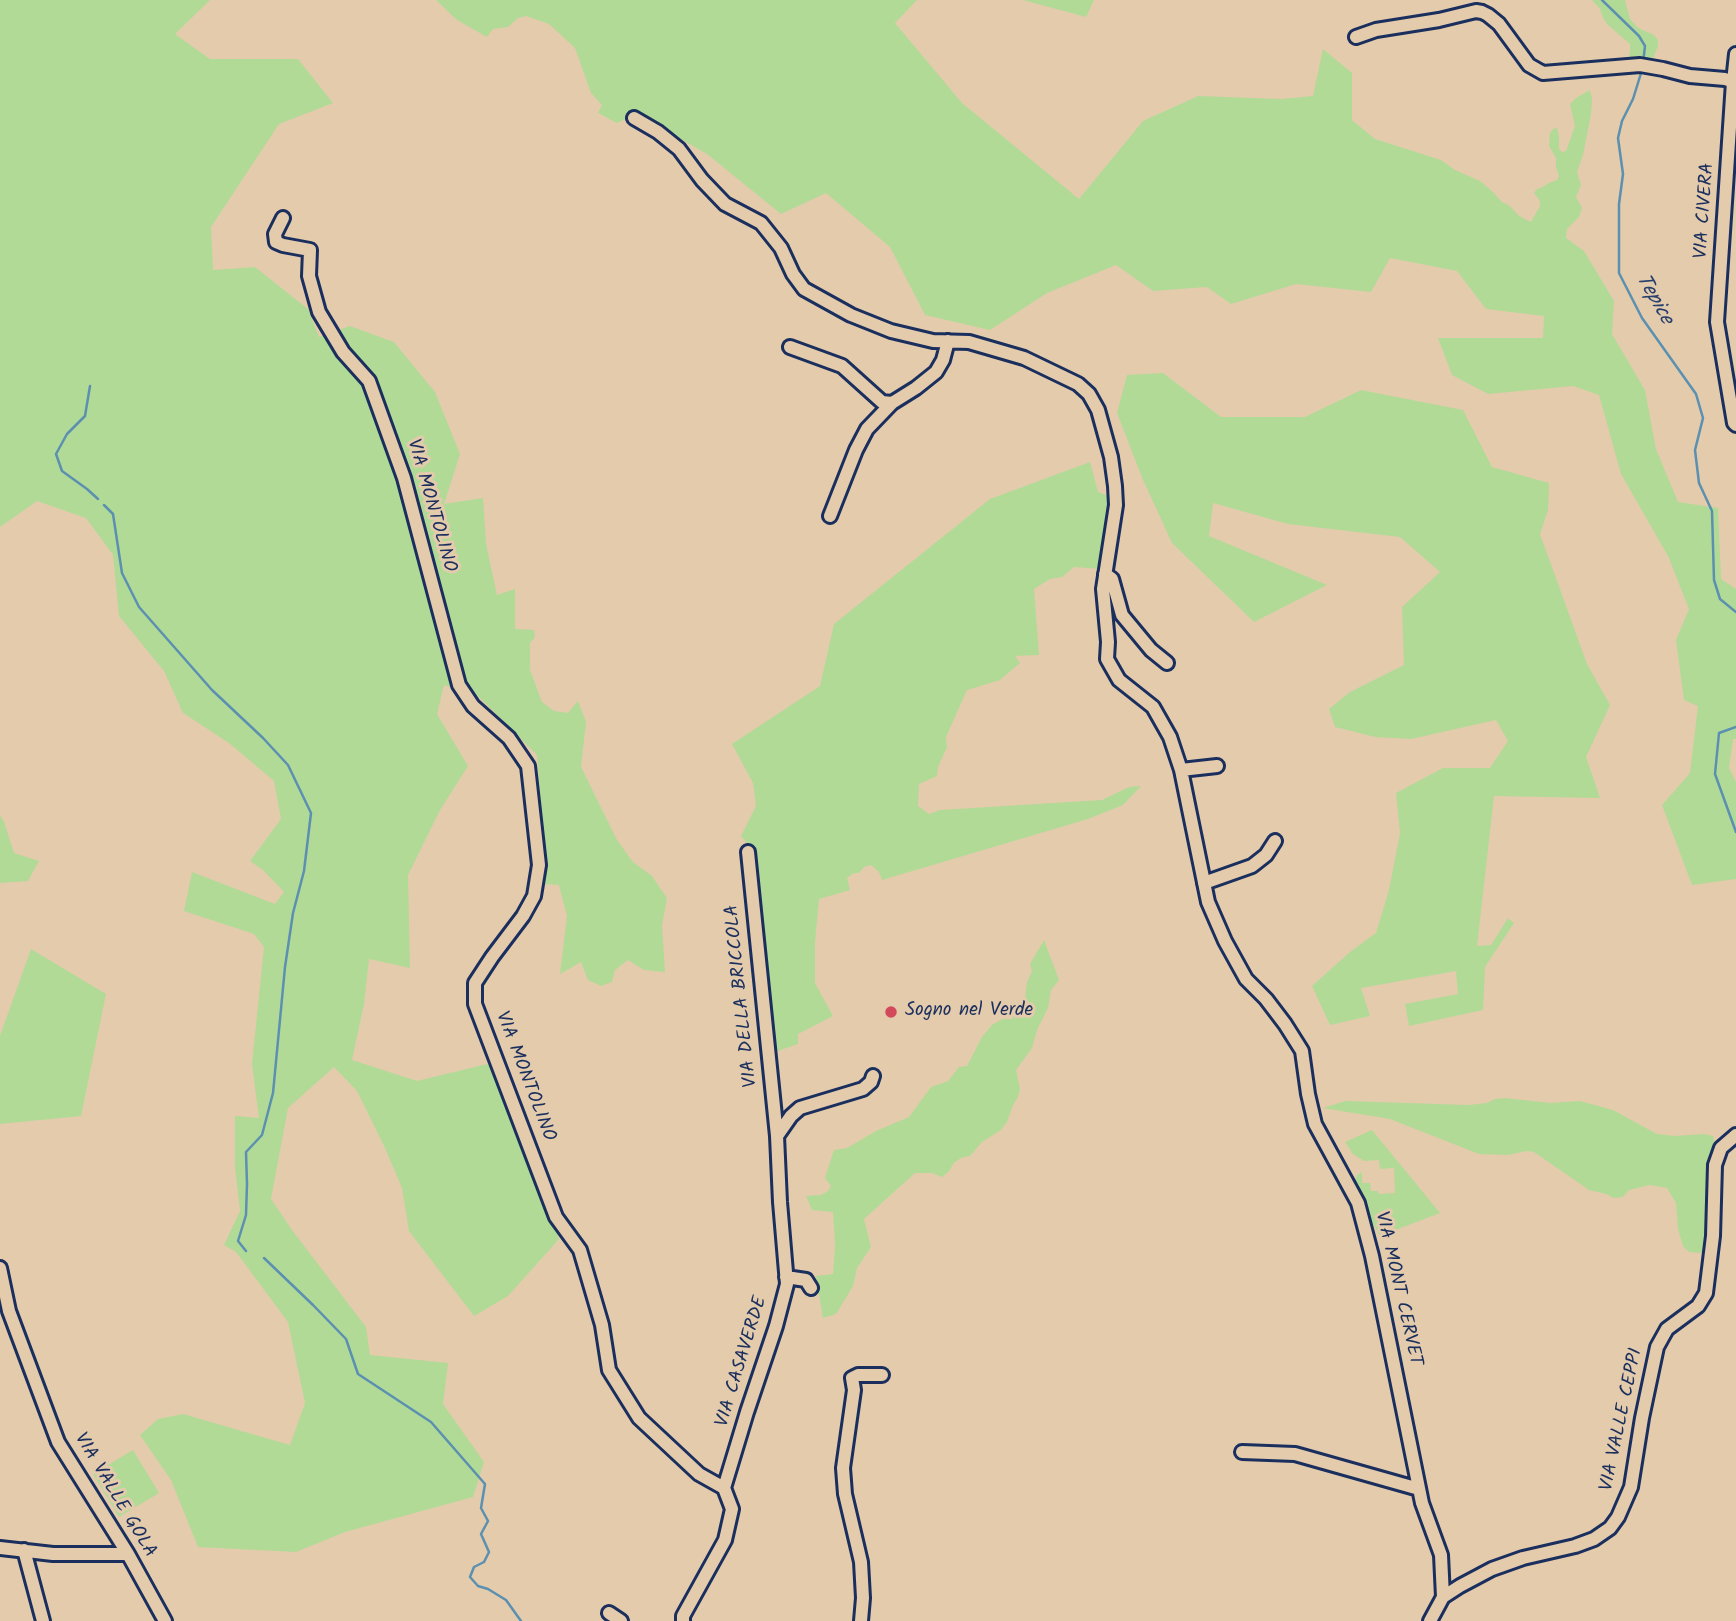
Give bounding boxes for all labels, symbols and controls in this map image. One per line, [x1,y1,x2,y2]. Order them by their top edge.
street label: VIA CIVERA [1691,162,1721,260]
water label: Tepice [1628,270,1678,330]
street label: VIA MONTOLINO [400,437,460,575]
street label: VIA DELLA BRICCOLA [722,903,764,1089]
place label: Sogno nel Verde [905,1001,1033,1023]
marker: Sogno nel Verde [883,1004,899,1020]
street label: VIA MONTOLINO [489,1009,559,1145]
street label: VIA MONT CERVET [1368,1210,1426,1368]
street label: VIA CASAVERDE [712,1294,774,1430]
street label: VIA VALLE CEPPI [1597,1347,1649,1493]
street label: VIA VALLE GOLA [68,1429,160,1563]

